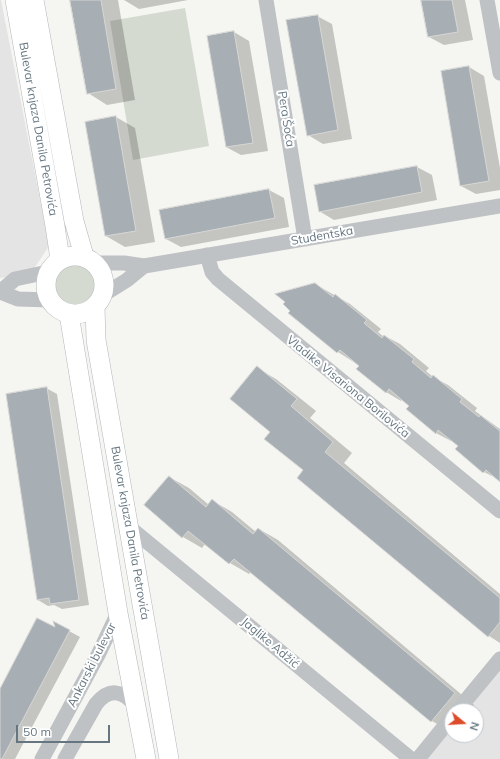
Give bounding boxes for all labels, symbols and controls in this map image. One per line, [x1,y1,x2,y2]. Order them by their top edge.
street label: Bulevar knjaza Danila Petrovića [16,41,60,217]
street label: Pera Šoća [274,90,298,148]
street label: Studentska [290,223,354,249]
street label: Vladike Visariona Borilovića [284,333,412,441]
street label: Bulevar knjaza Danila Petrovića [108,445,152,621]
street label: Jaglike Adžić [238,615,302,671]
street label: Ankarski bulevar [65,620,119,710]
north arrow [444,703,484,743]
scale bar [18,717,112,743]
text: N [467,720,482,733]
text: 50 m [23,724,51,739]

